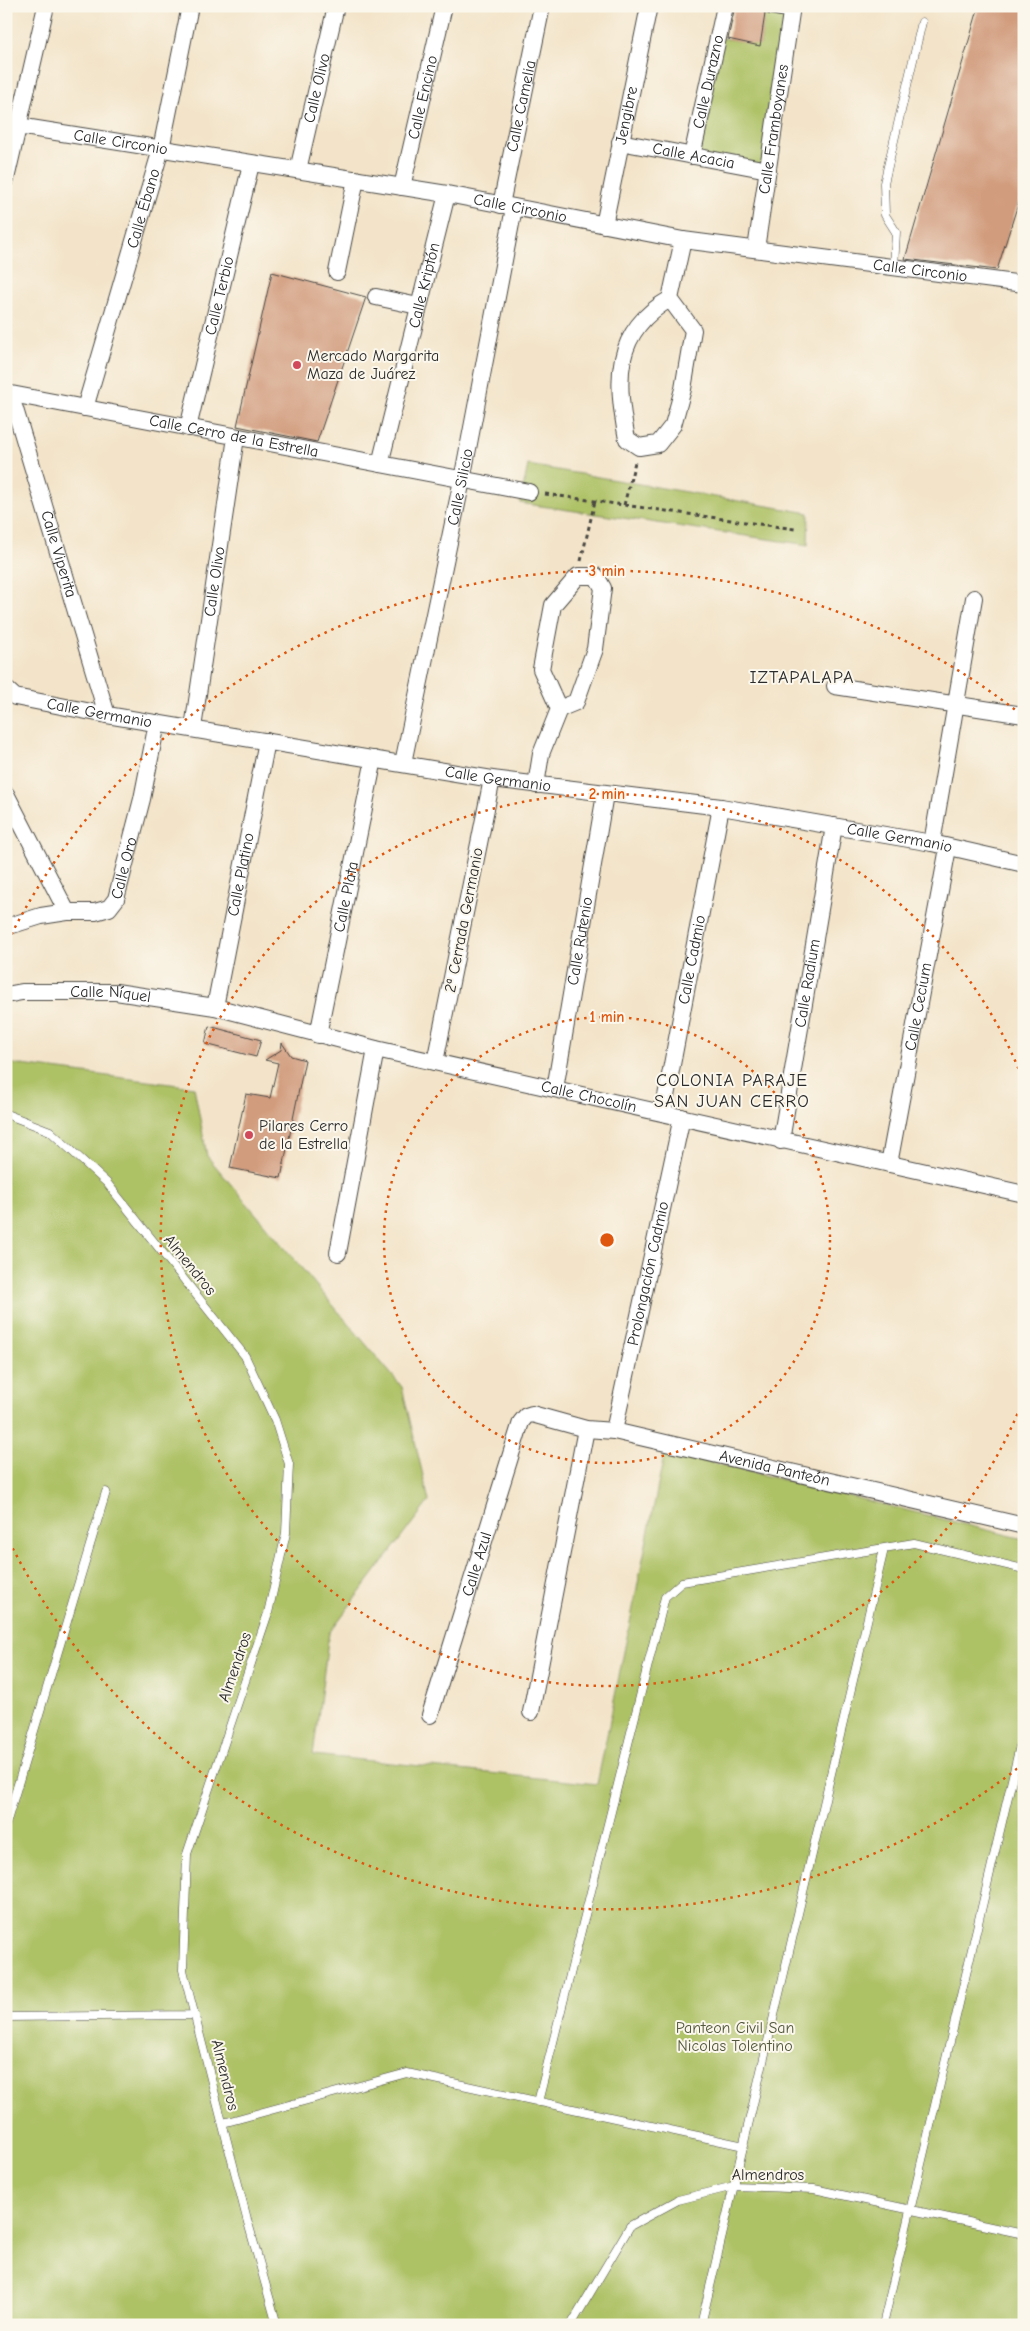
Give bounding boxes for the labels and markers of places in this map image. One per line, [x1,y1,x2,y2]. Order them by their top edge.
place label: Mercado Margarita Maza de Juárez [307,347,439,383]
marker: Mercado Margarita Maza de Juárez [291,359,303,371]
place label: Pilares Cerro de la Estrella [259,1117,348,1153]
marker: Pilares Cerro de la Estrella [243,1129,255,1141]
centre of rings [598,1231,616,1249]

